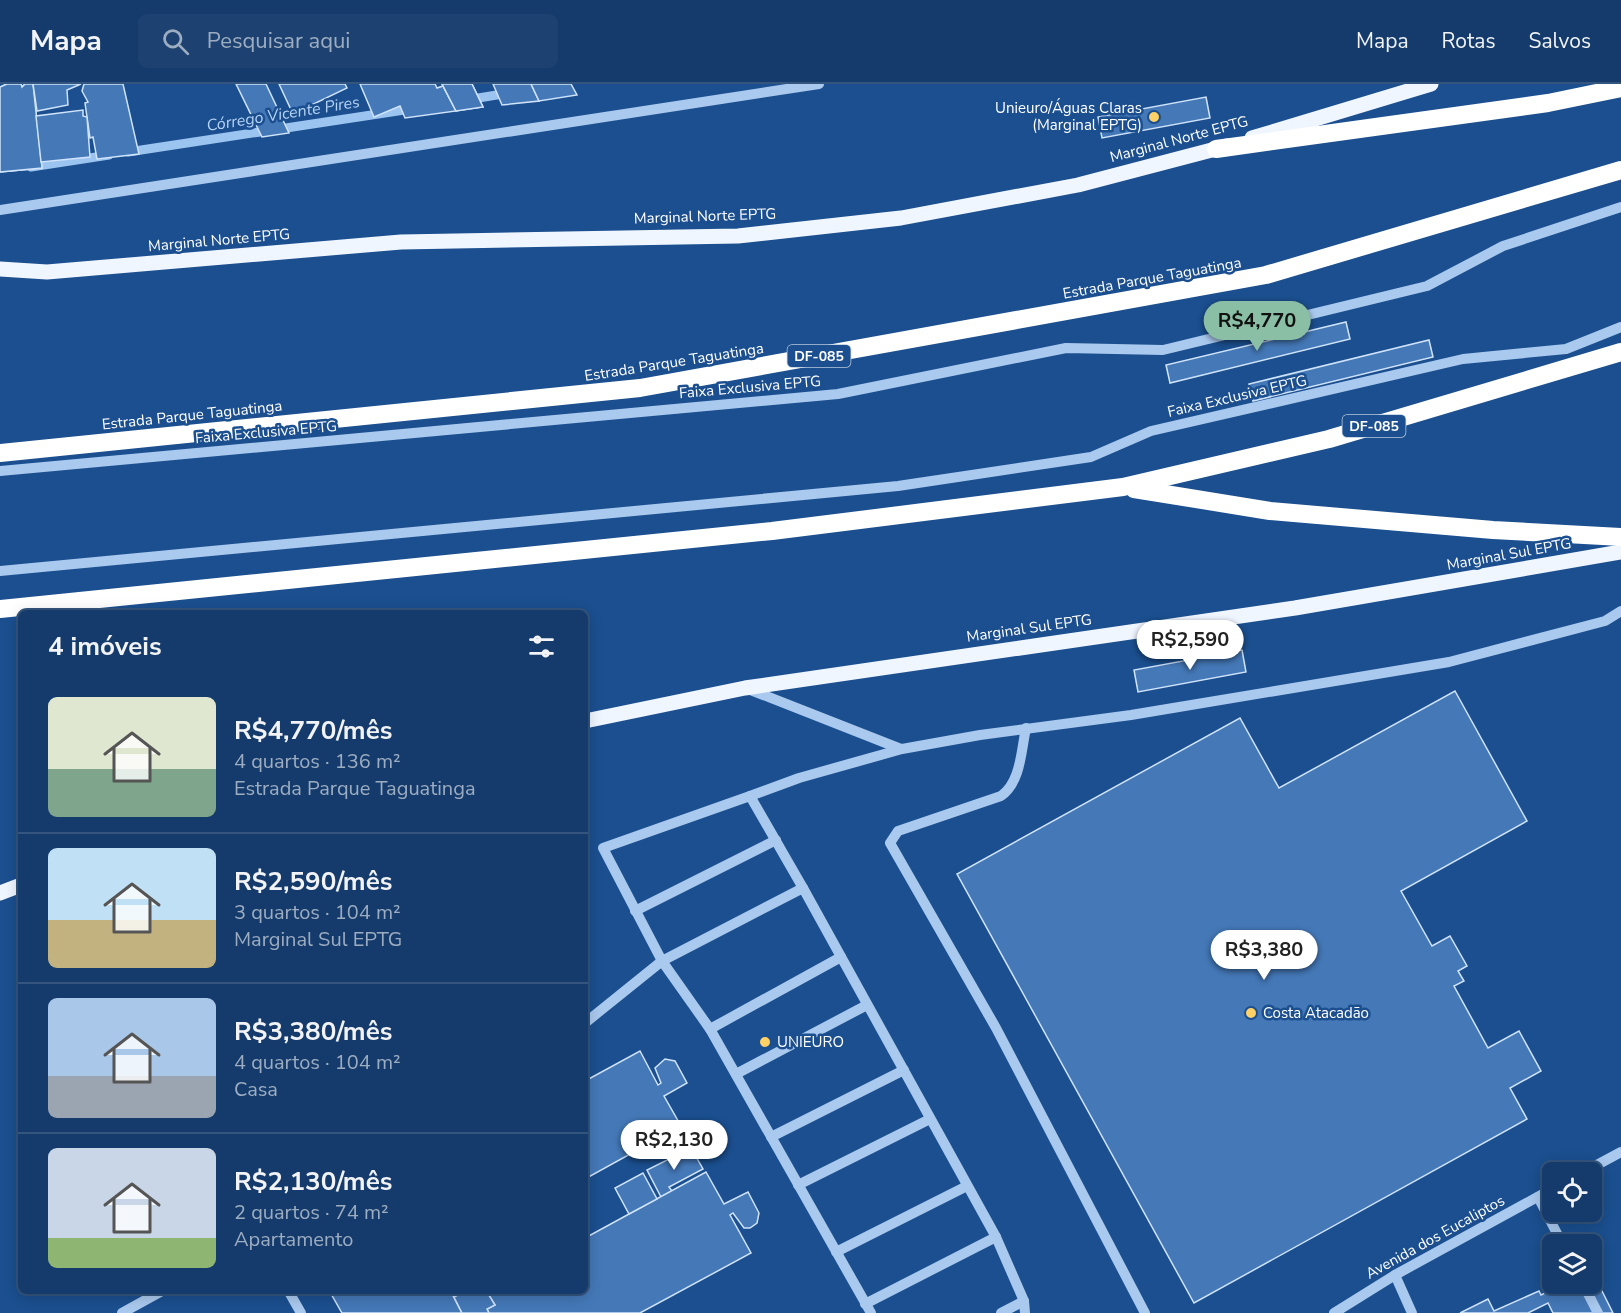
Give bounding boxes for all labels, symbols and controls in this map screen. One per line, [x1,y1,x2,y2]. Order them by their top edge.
search box [138,14,558,68]
text: Mapa [30,22,102,60]
icon: search [159,25,192,58]
text: Pesquisar aqui [207,26,350,56]
text: Mapa [1356,27,1409,55]
text: Rotas [1442,27,1496,55]
text: Salvos [1529,27,1591,55]
water label: Córrego Vicente Pires [205,91,362,137]
place label: Unieuro/Águas Claras (Marginal EPTG) [995,98,1142,135]
marker: Unieuro/Águas Claras (Marginal EPTG) [1147,110,1161,124]
street label: Marginal Norte EPTG [1108,111,1250,167]
street label: Marginal Norte EPTG [633,204,777,228]
street label: Marginal Norte EPTG [147,224,291,256]
street label: Estrada Parque Taguatinga [1061,252,1243,304]
pin: R$4,770 [1202,301,1312,352]
text: R$4,770 [1218,307,1296,334]
street label: Estrada Parque Taguatinga [583,338,765,386]
road number: DF-085 [788,345,850,367]
street label: Faixa Exclusiva EPTG [1165,370,1309,422]
street label: Faixa Exclusiva EPTG [678,371,822,403]
street label: Estrada Parque Taguatinga [101,396,283,434]
road number: DF-085 [1342,415,1406,437]
street label: Faixa Exclusiva EPTG [194,416,338,448]
street label: Marginal Sul EPTG [1445,533,1573,575]
street label: Marginal Sul EPTG [965,609,1093,647]
pin: R$2,590 [1135,620,1245,671]
text: R$2,590 [1151,626,1229,653]
text: 4 imóveis [48,629,162,664]
icon: filters [525,630,558,663]
text: R$4,770/mês [234,713,392,748]
icon: home [96,721,168,793]
text: 4 quartos · 136 m² [234,748,401,775]
text: Estrada Parque Taguatinga [234,775,476,802]
text: R$2,590/mês [234,864,392,899]
icon: home [96,872,168,944]
text: 3 quartos · 104 m² [234,899,401,926]
text: Marginal Sul EPTG [234,926,402,953]
pin: R$3,380 [1209,930,1319,981]
text: R$3,380 [1225,936,1303,963]
place label: Costa Atacadão [1263,1003,1369,1023]
marker: Costa Atacadão [1244,1006,1258,1020]
text: R$3,380/mês [234,1014,392,1049]
icon: home [96,1022,168,1094]
place label: UNIEURO [777,1032,844,1052]
marker: UNIEURO [758,1035,772,1049]
text: 4 quartos · 104 m² [234,1049,401,1076]
text: Casa [234,1076,278,1103]
pin: R$2,130 [619,1120,729,1171]
text: R$2,130 [635,1126,713,1153]
map controls [1542,1162,1602,1294]
button: locate [1542,1162,1602,1222]
text: R$2,130/mês [234,1164,392,1199]
icon: home [96,1172,168,1244]
street label: Avenida dos Eucaliptos [1362,1190,1508,1284]
text: 2 quartos · 74 m² [234,1199,389,1226]
text: Apartamento [234,1226,353,1253]
button: layers [1542,1234,1602,1294]

